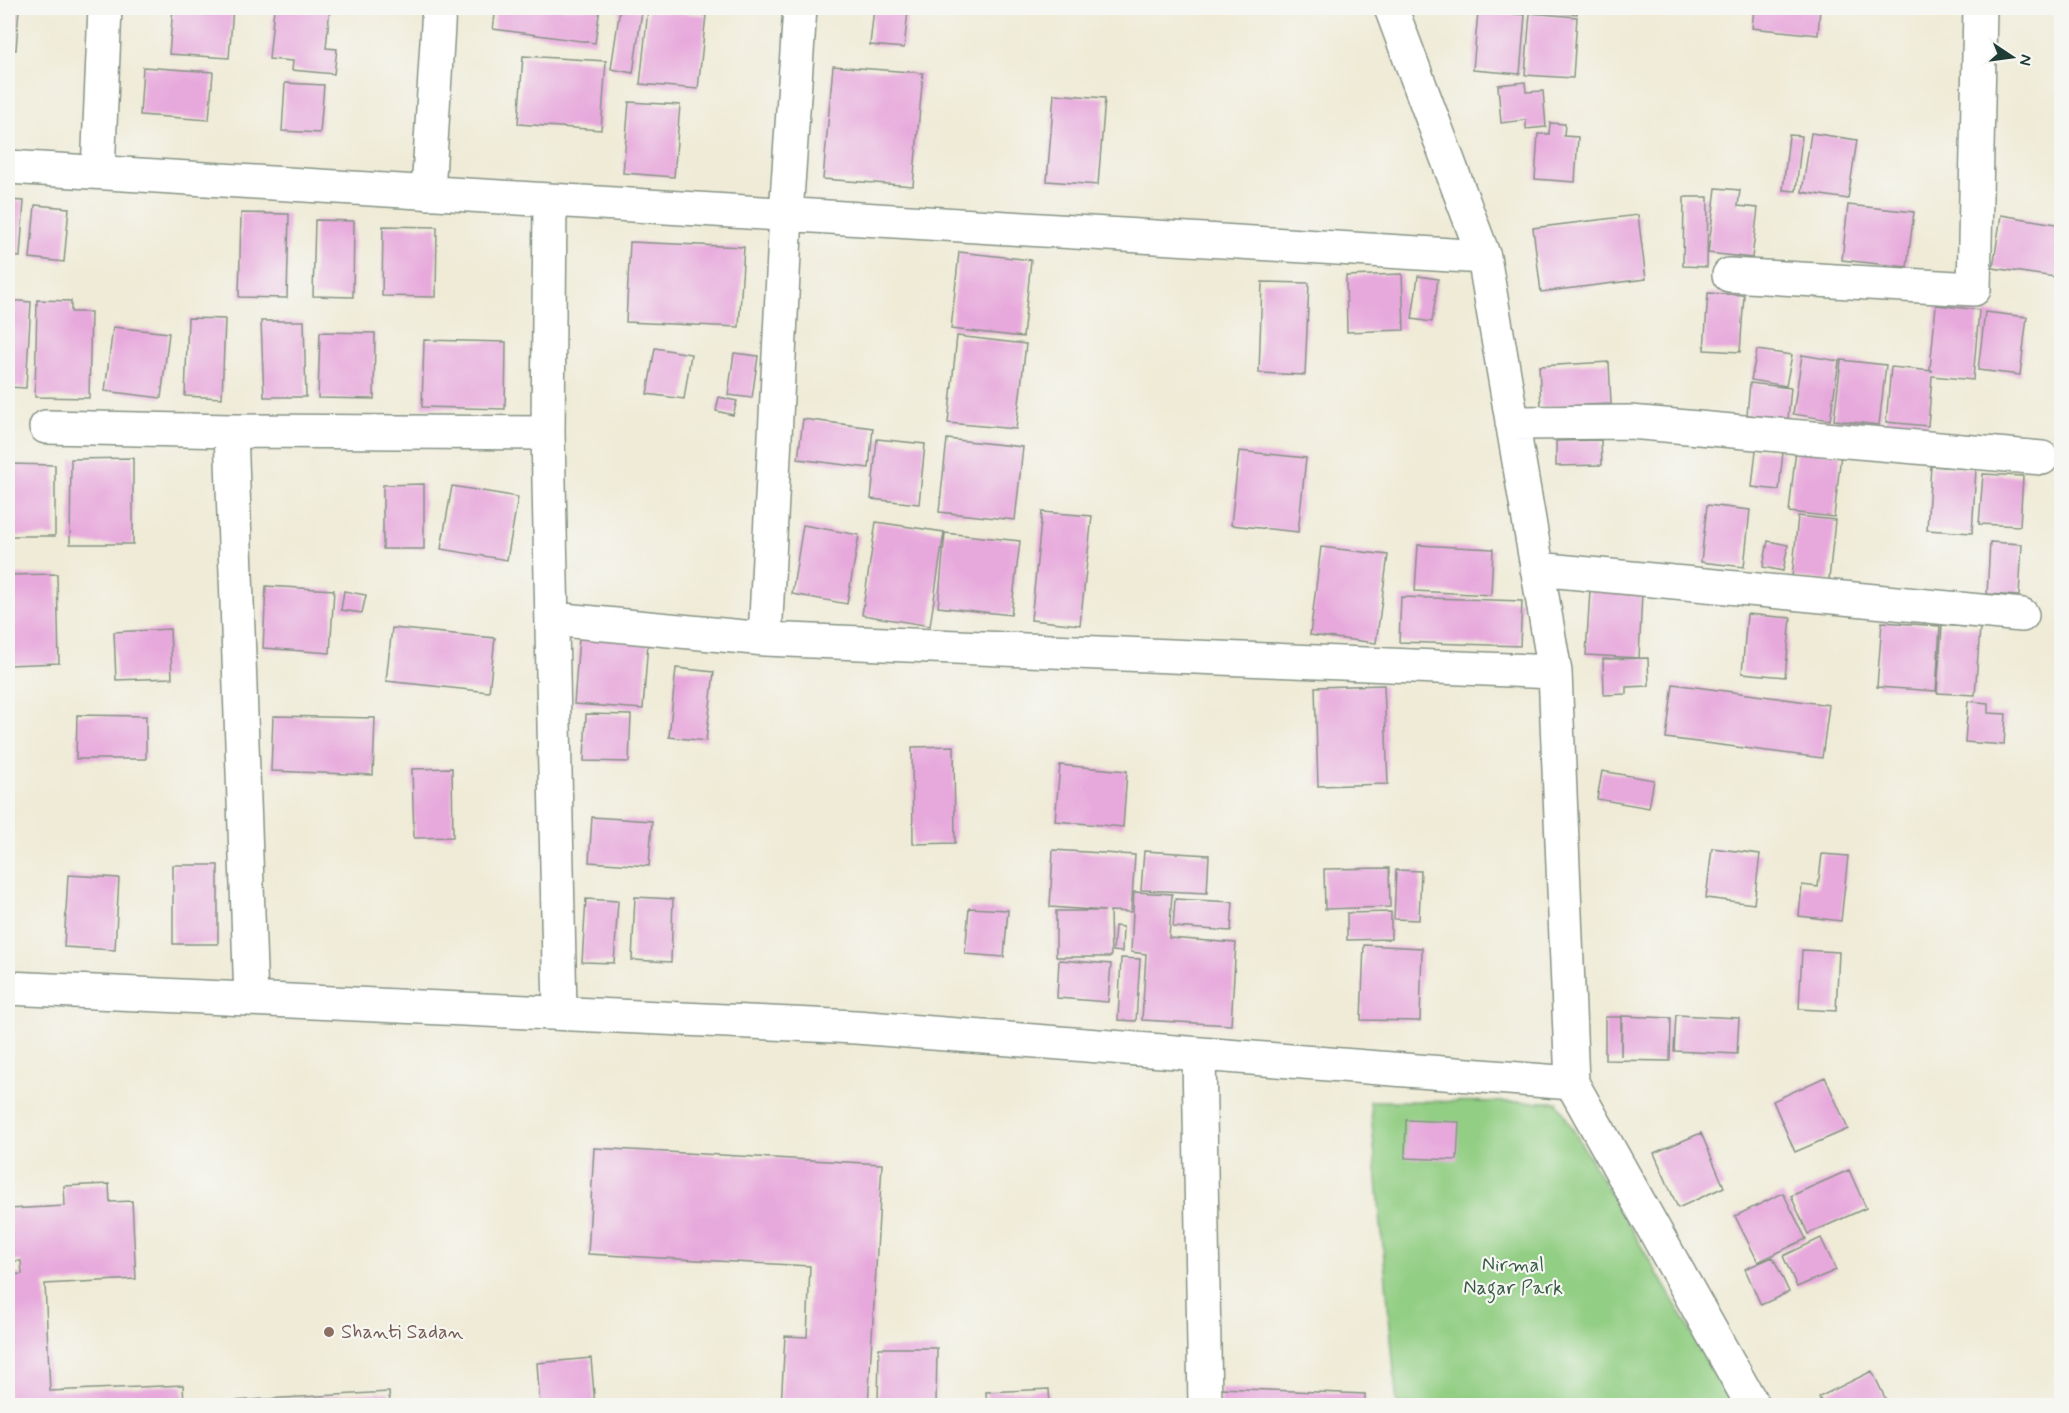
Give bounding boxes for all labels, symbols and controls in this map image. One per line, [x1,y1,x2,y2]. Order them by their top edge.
north arrow [1982,27,2042,87]
text: N [2014,52,2037,68]
park label: Nirmal Nagar Park [1463,1252,1563,1304]
place label: Shanti Sadan [341,1319,464,1346]
marker: Shanti Sadan [322,1325,336,1339]

